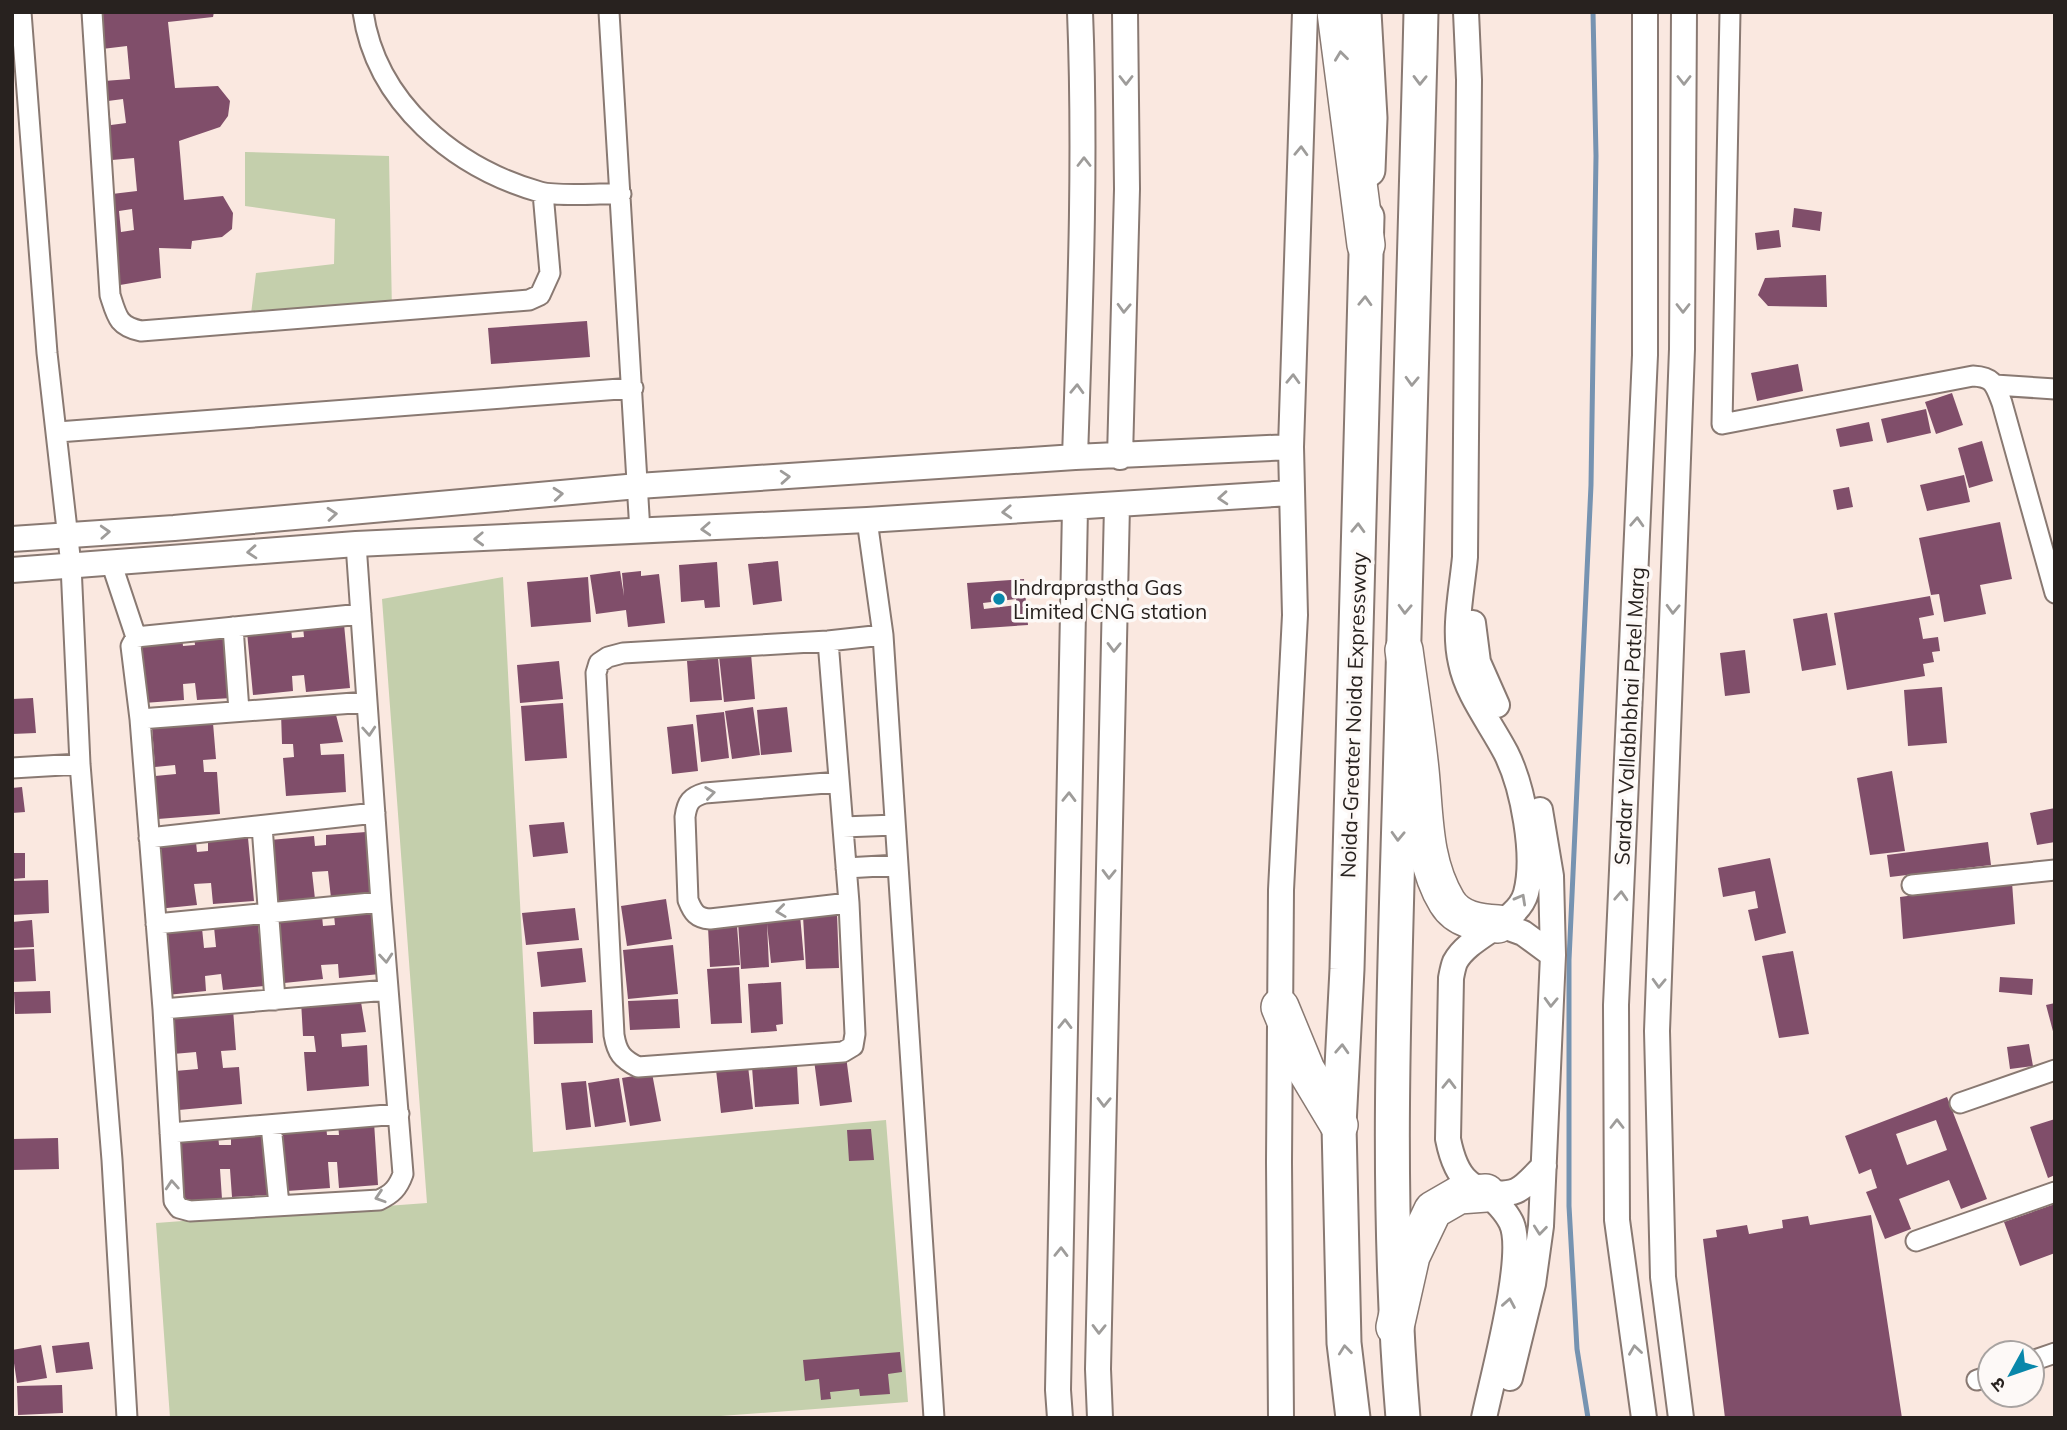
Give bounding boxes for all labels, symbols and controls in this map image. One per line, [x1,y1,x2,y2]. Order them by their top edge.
one-way arrow [1334,50,1349,62]
one-way arrow [1412,75,1427,86]
one-way arrow [1118,76,1134,86]
one-way arrow [1676,76,1692,86]
one-way arrow [1293,146,1308,157]
one-way arrow [1076,156,1092,167]
one-way arrow [1357,295,1372,306]
one-way arrow [1116,303,1131,314]
one-way arrow [1675,303,1690,314]
one-way arrow [1286,373,1301,384]
one-way arrow [1404,376,1419,387]
one-way arrow [1070,383,1085,394]
one-way arrow [780,469,791,484]
one-way arrow [553,487,564,502]
one-way arrow [1218,490,1229,505]
one-way arrow [1001,504,1012,519]
one-way arrow [326,507,337,522]
one-way arrow [1630,517,1645,528]
one-way arrow [701,521,712,536]
one-way arrow [1351,522,1366,533]
one-way arrow [100,525,111,540]
one-way arrow [473,532,484,547]
one-way arrow [246,544,257,559]
street label: Noida-Greater Noida Expressway [1334,552,1372,878]
street label: Sardar Vallabhbhai Patel Marg [1608,566,1650,866]
place label: Indraprastha Gas Limited CNG station [1013,574,1207,624]
marker: Indraprastha Gas Limited CNG station [991,591,1007,607]
one-way arrow [1397,604,1412,615]
one-way arrow [1665,604,1680,615]
one-way arrow [1106,642,1121,653]
one-way arrow [361,726,376,737]
one-way arrow [705,786,716,801]
one-way arrow [1062,791,1077,802]
one-way arrow [1391,831,1406,842]
one-way arrow [1101,869,1117,880]
one-way arrow [1613,891,1628,902]
one-way arrow [1513,894,1526,907]
one-way arrow [775,903,787,918]
one-way arrow [378,952,393,963]
one-way arrow [1651,978,1666,989]
one-way arrow [1543,997,1558,1008]
one-way arrow [1057,1018,1073,1029]
one-way arrow [1335,1043,1350,1054]
one-way arrow [1441,1078,1457,1089]
one-way arrow [1096,1097,1112,1107]
one-way arrow [1609,1118,1625,1129]
one-way arrow [165,1179,180,1190]
one-way arrow [375,1188,387,1203]
one-way arrow [1533,1224,1548,1235]
one-way arrow [1053,1246,1069,1256]
one-way arrow [1501,1297,1516,1309]
one-way arrow [1091,1324,1107,1335]
north arrow [1976,1339,2046,1409]
one-way arrow [1338,1344,1353,1355]
one-way arrow [1628,1344,1643,1356]
text: उ [1985,1372,2011,1397]

